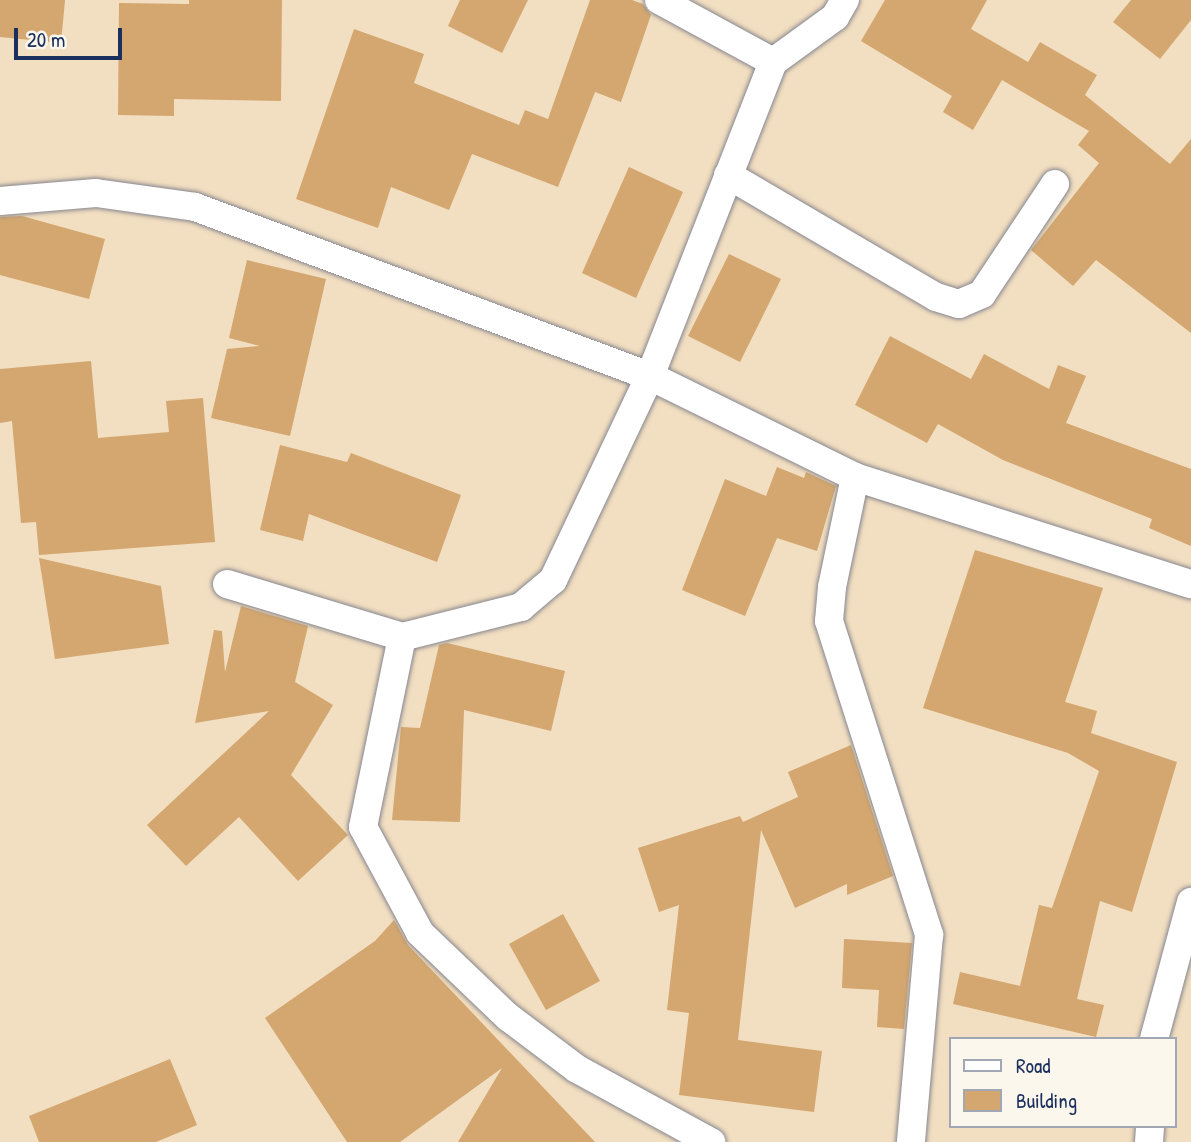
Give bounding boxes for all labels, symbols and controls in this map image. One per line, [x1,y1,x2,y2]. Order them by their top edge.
scale bar [18,14,126,58]
text: 20 m [27,25,65,54]
legend [950,1037,1177,1128]
text: Road [1016,1051,1050,1080]
text: Building [1016,1086,1077,1115]

